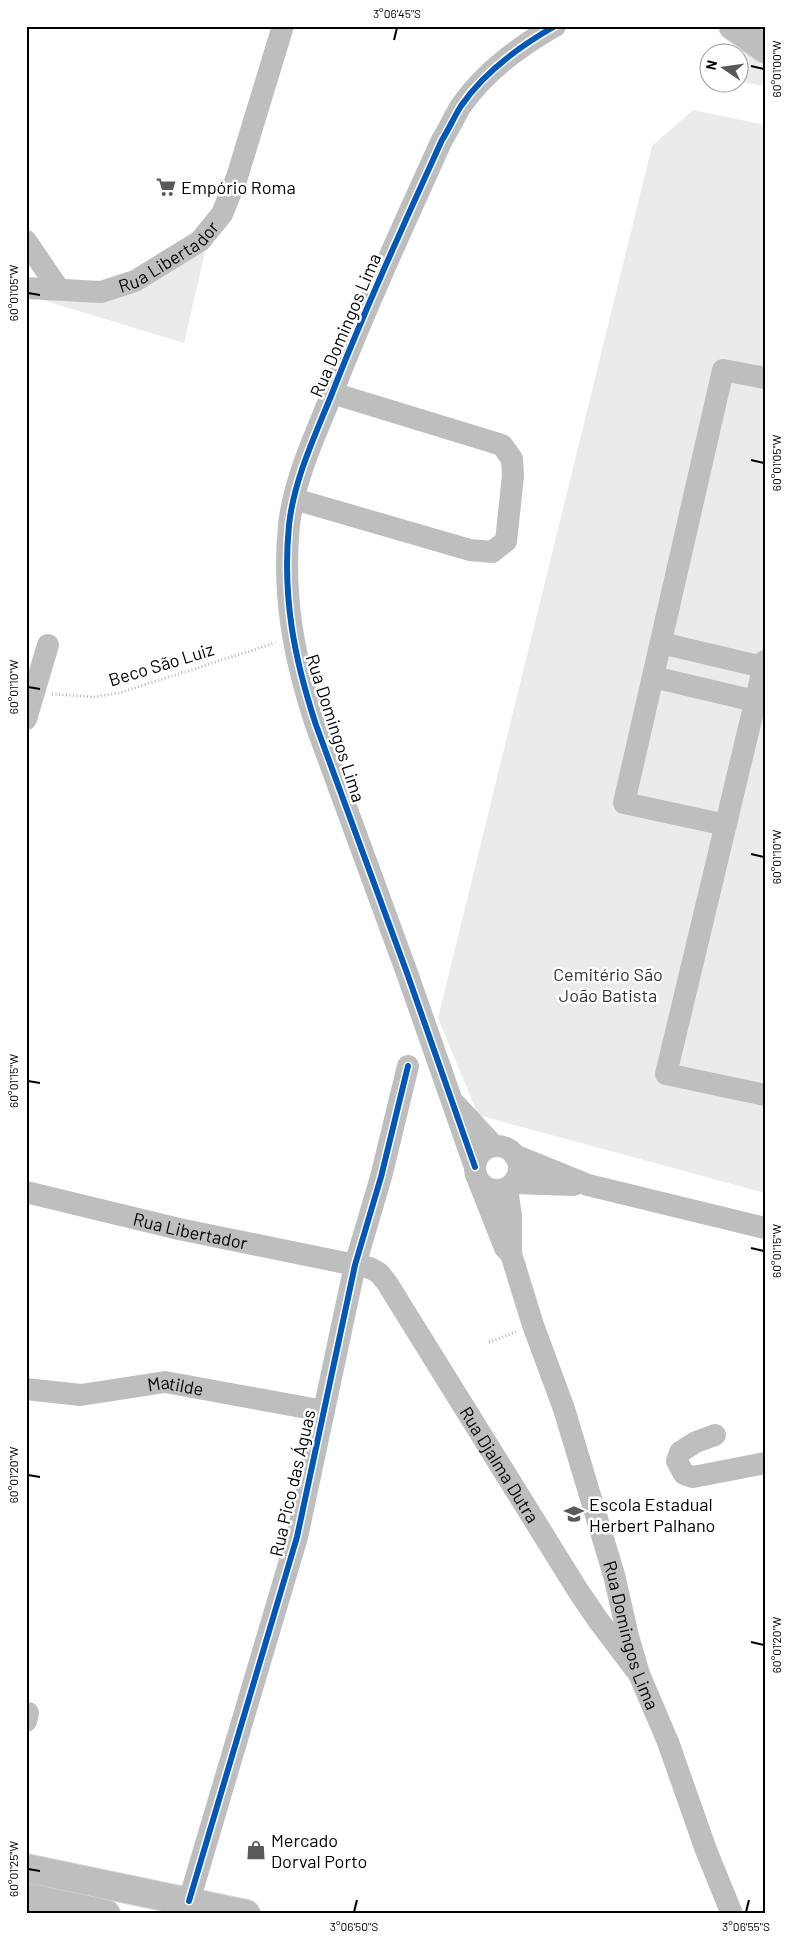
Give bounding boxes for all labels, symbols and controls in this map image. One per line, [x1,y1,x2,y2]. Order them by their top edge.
text: 3°06'45"S [373,6,421,20]
text: 60°01'00"W [769,40,783,98]
north arrow [698,42,748,92]
text: N [702,59,720,71]
supermarket icon: Empório Roma [155,176,177,198]
place label: Empório Roma [181,176,296,198]
street label: Rua Libertador [115,216,223,297]
street label: Rua Domingos Lima [305,250,385,400]
text: 60°01'05"W [6,264,20,321]
text: 60°01'05"W [769,434,783,491]
street label: Beco São Luiz [106,638,216,690]
street label: Rua Domingos Lima [302,651,370,805]
text: 60°01'10"W [6,659,20,714]
text: 60°01'10"W [769,829,783,884]
park label: Cemitério São João Batista [553,963,663,1006]
text: 60°01'15"W [6,1054,20,1108]
street label: Rua Libertador [131,1207,250,1254]
text: 60°01'15"W [769,1224,783,1278]
street label: Matilde [146,1370,205,1400]
street label: Rua Djalma Dutra [455,1402,544,1527]
street label: Rua Pico das Águas [264,1407,320,1559]
text: 60°01'20"W [6,1446,20,1503]
place label: Escola Estadual Herbert Palhano [589,1493,715,1536]
school or university icon: Escola Estadual Herbert Palhano [563,1503,585,1525]
street label: Rua Domingos Lima [599,1558,664,1713]
text: 60°01'20"W [769,1616,783,1673]
place label: Mercado Dorval Porto [271,1829,367,1872]
shop icon: Mercado Dorval Porto [245,1839,267,1861]
text: 60°01'25"W [6,1841,20,1897]
text: 3°06'50"S [330,1919,378,1933]
text: 3°06'55"S [722,1919,770,1933]

